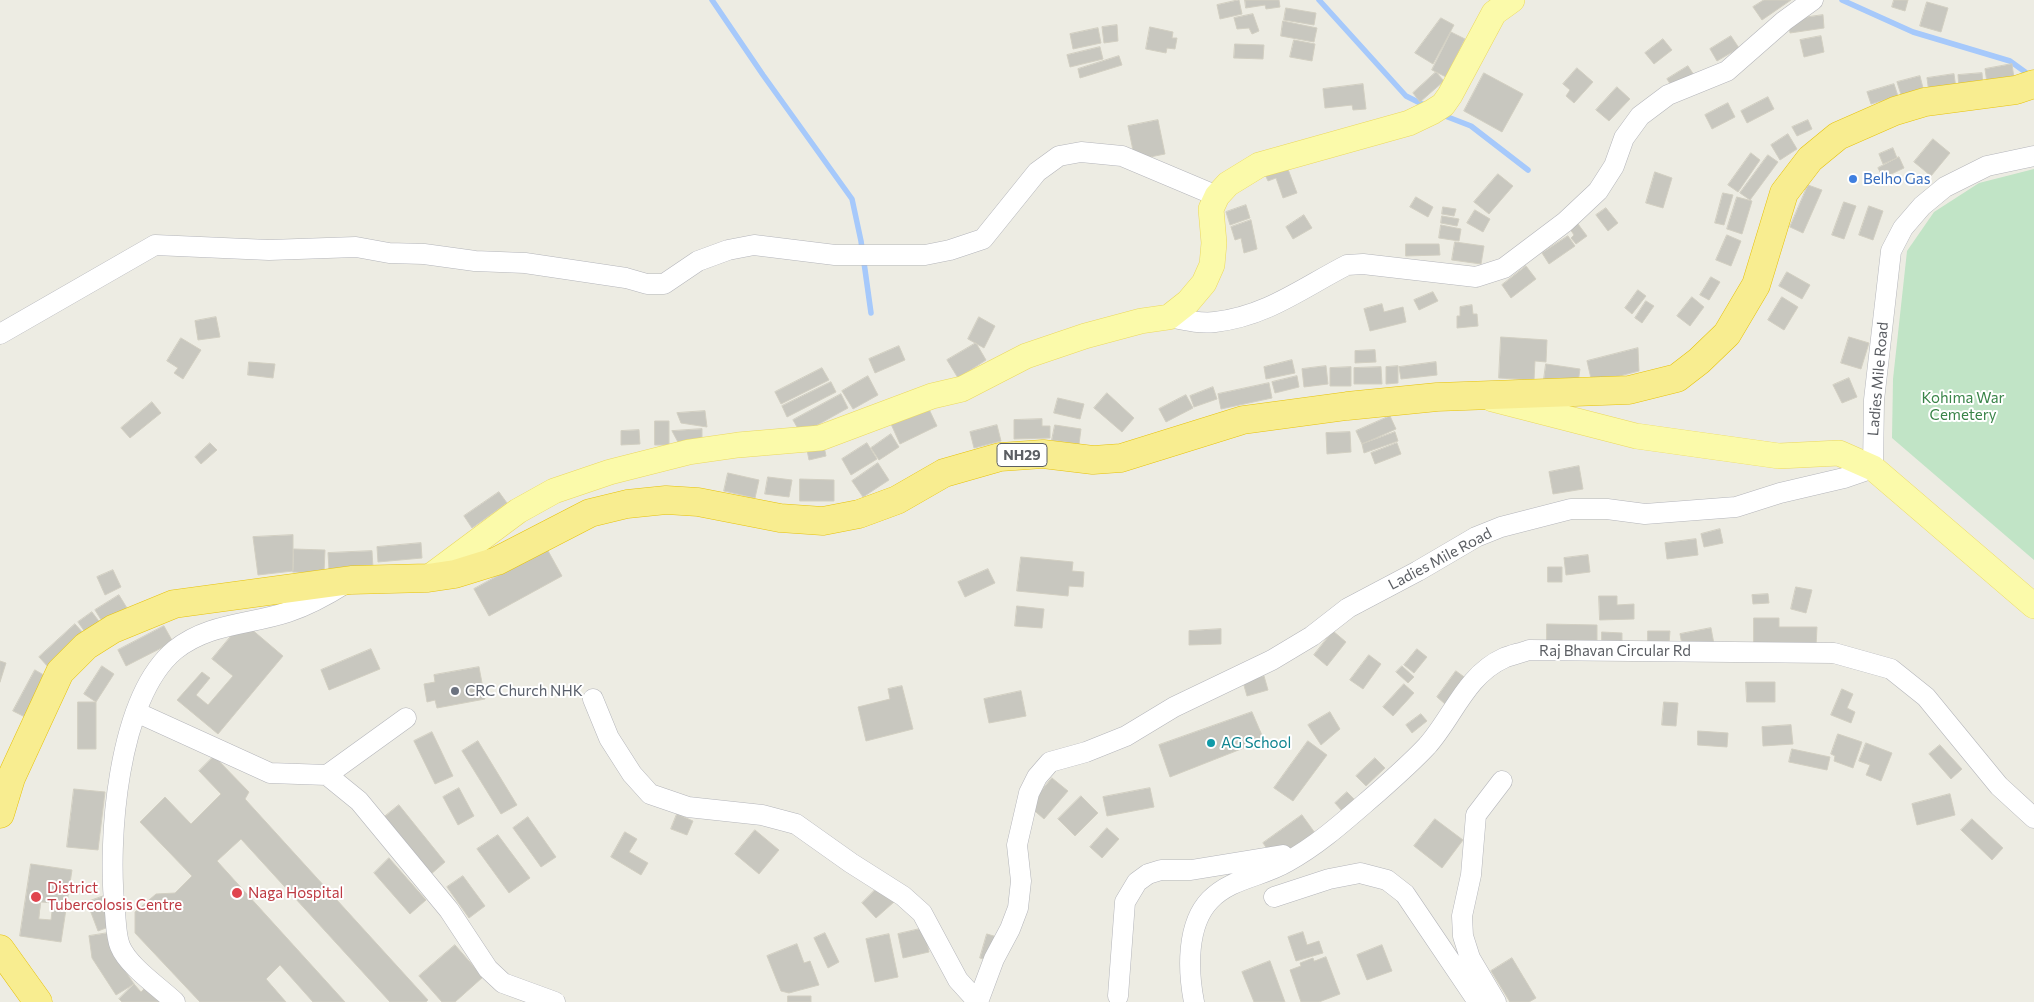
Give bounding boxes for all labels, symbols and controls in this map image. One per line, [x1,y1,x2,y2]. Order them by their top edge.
place label: Belho Gas [1863,170,1930,188]
marker: Belho Gas [1847,173,1859,185]
street label: Ladies Mile Road [1864,321,1892,437]
park label: Kohima War Cemetery [1921,389,2005,424]
road number: NH29 [997,444,1047,466]
street label: Ladies Mile Road [1385,524,1495,594]
street label: Raj Bhavan Circular Rd [1539,642,1691,660]
place label: CRC Church NHK [465,682,583,700]
marker: CRC Church NHK [449,685,461,697]
place label: AG School [1221,734,1291,752]
marker: AG School [1205,737,1217,749]
place label: District Tubercolosis Centre [47,879,182,914]
place label: Naga Hospital [248,884,343,902]
marker: Naga Hospital [230,886,244,900]
marker: District Tubercolosis Centre [29,890,43,904]

